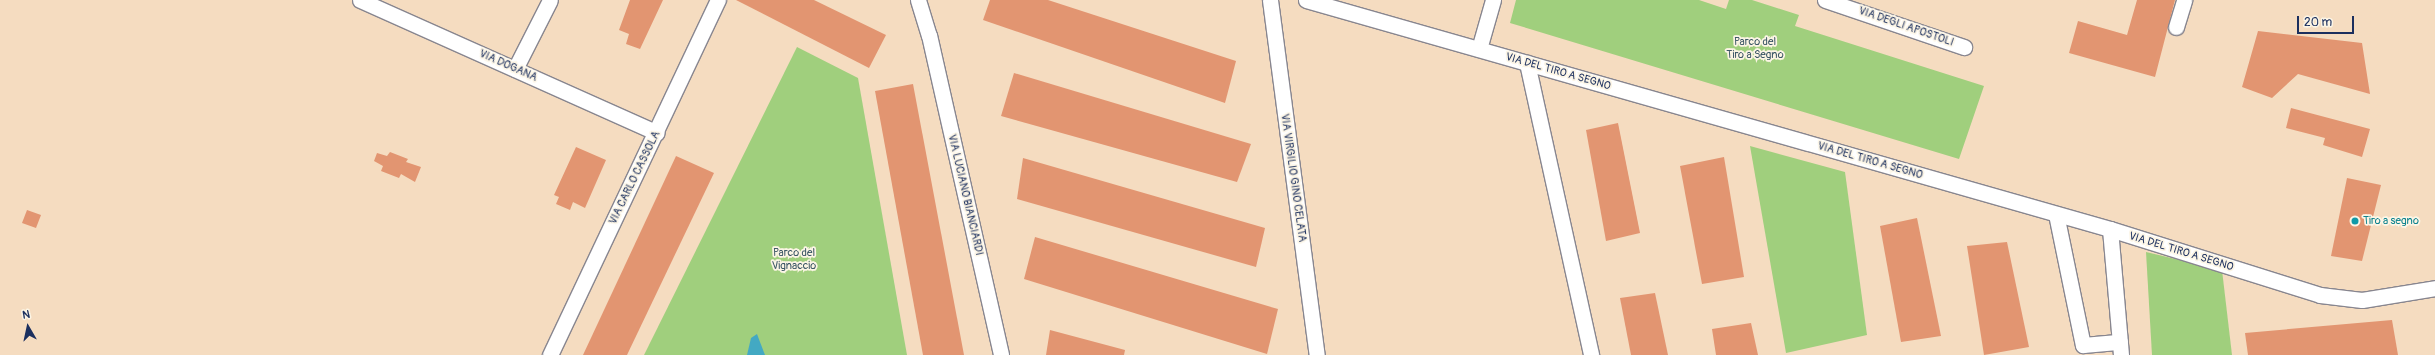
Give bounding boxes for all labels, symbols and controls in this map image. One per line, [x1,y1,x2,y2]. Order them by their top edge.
street label: VIA DEGLI APOSTOLI [1857,5,1955,49]
scale bar [2299,8,2356,34]
text: 20 m [2304,15,2332,30]
park label: Parco del Tiro a Segno [1726,36,1784,62]
street label: VIA DOGANA [477,47,539,85]
street label: VIA DEL TIRO A SEGNO [1504,51,1612,93]
street label: VIA VIRGILIO GINO CELATA [1277,113,1309,243]
street label: VIA CARLO CASSOLA [607,129,663,227]
street label: VIA LUCIANO BIANCIARDI [945,133,985,257]
street label: VIA DEL TIRO A SEGNO [1816,140,1924,182]
place label: Tiro a segno [2363,214,2419,228]
marker: Tiro a segno [2350,216,2360,226]
street label: VIA DEL TIRO A SEGNO [2127,230,2235,274]
park label: Parco del Vignaccio [772,247,816,273]
north arrow [8,307,48,347]
text: N [21,308,31,322]

